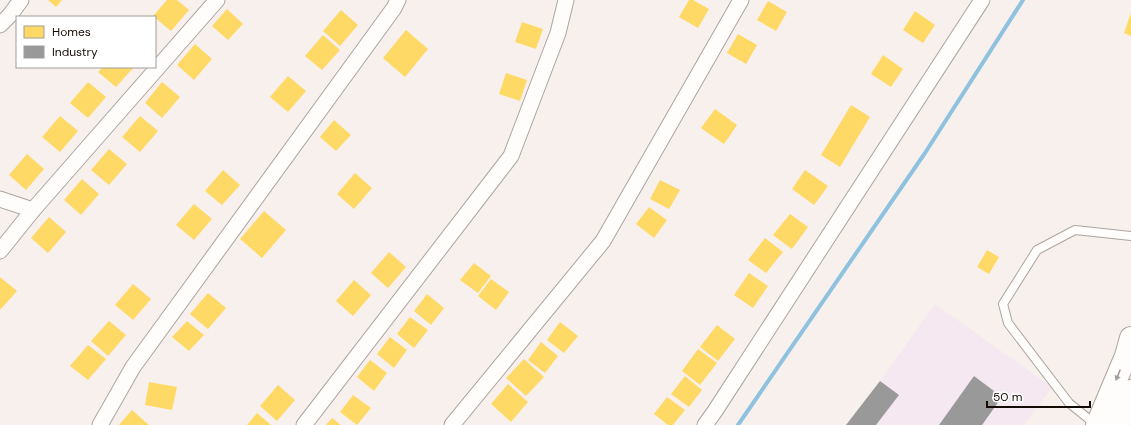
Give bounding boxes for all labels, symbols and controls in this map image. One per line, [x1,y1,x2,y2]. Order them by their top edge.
legend [16,16,156,68]
text: Homes [52,24,91,40]
text: Industry [52,44,98,60]
one-way arrow [1115,369,1121,380]
scale bar [987,383,1090,409]
text: 50 m [993,389,1022,405]

